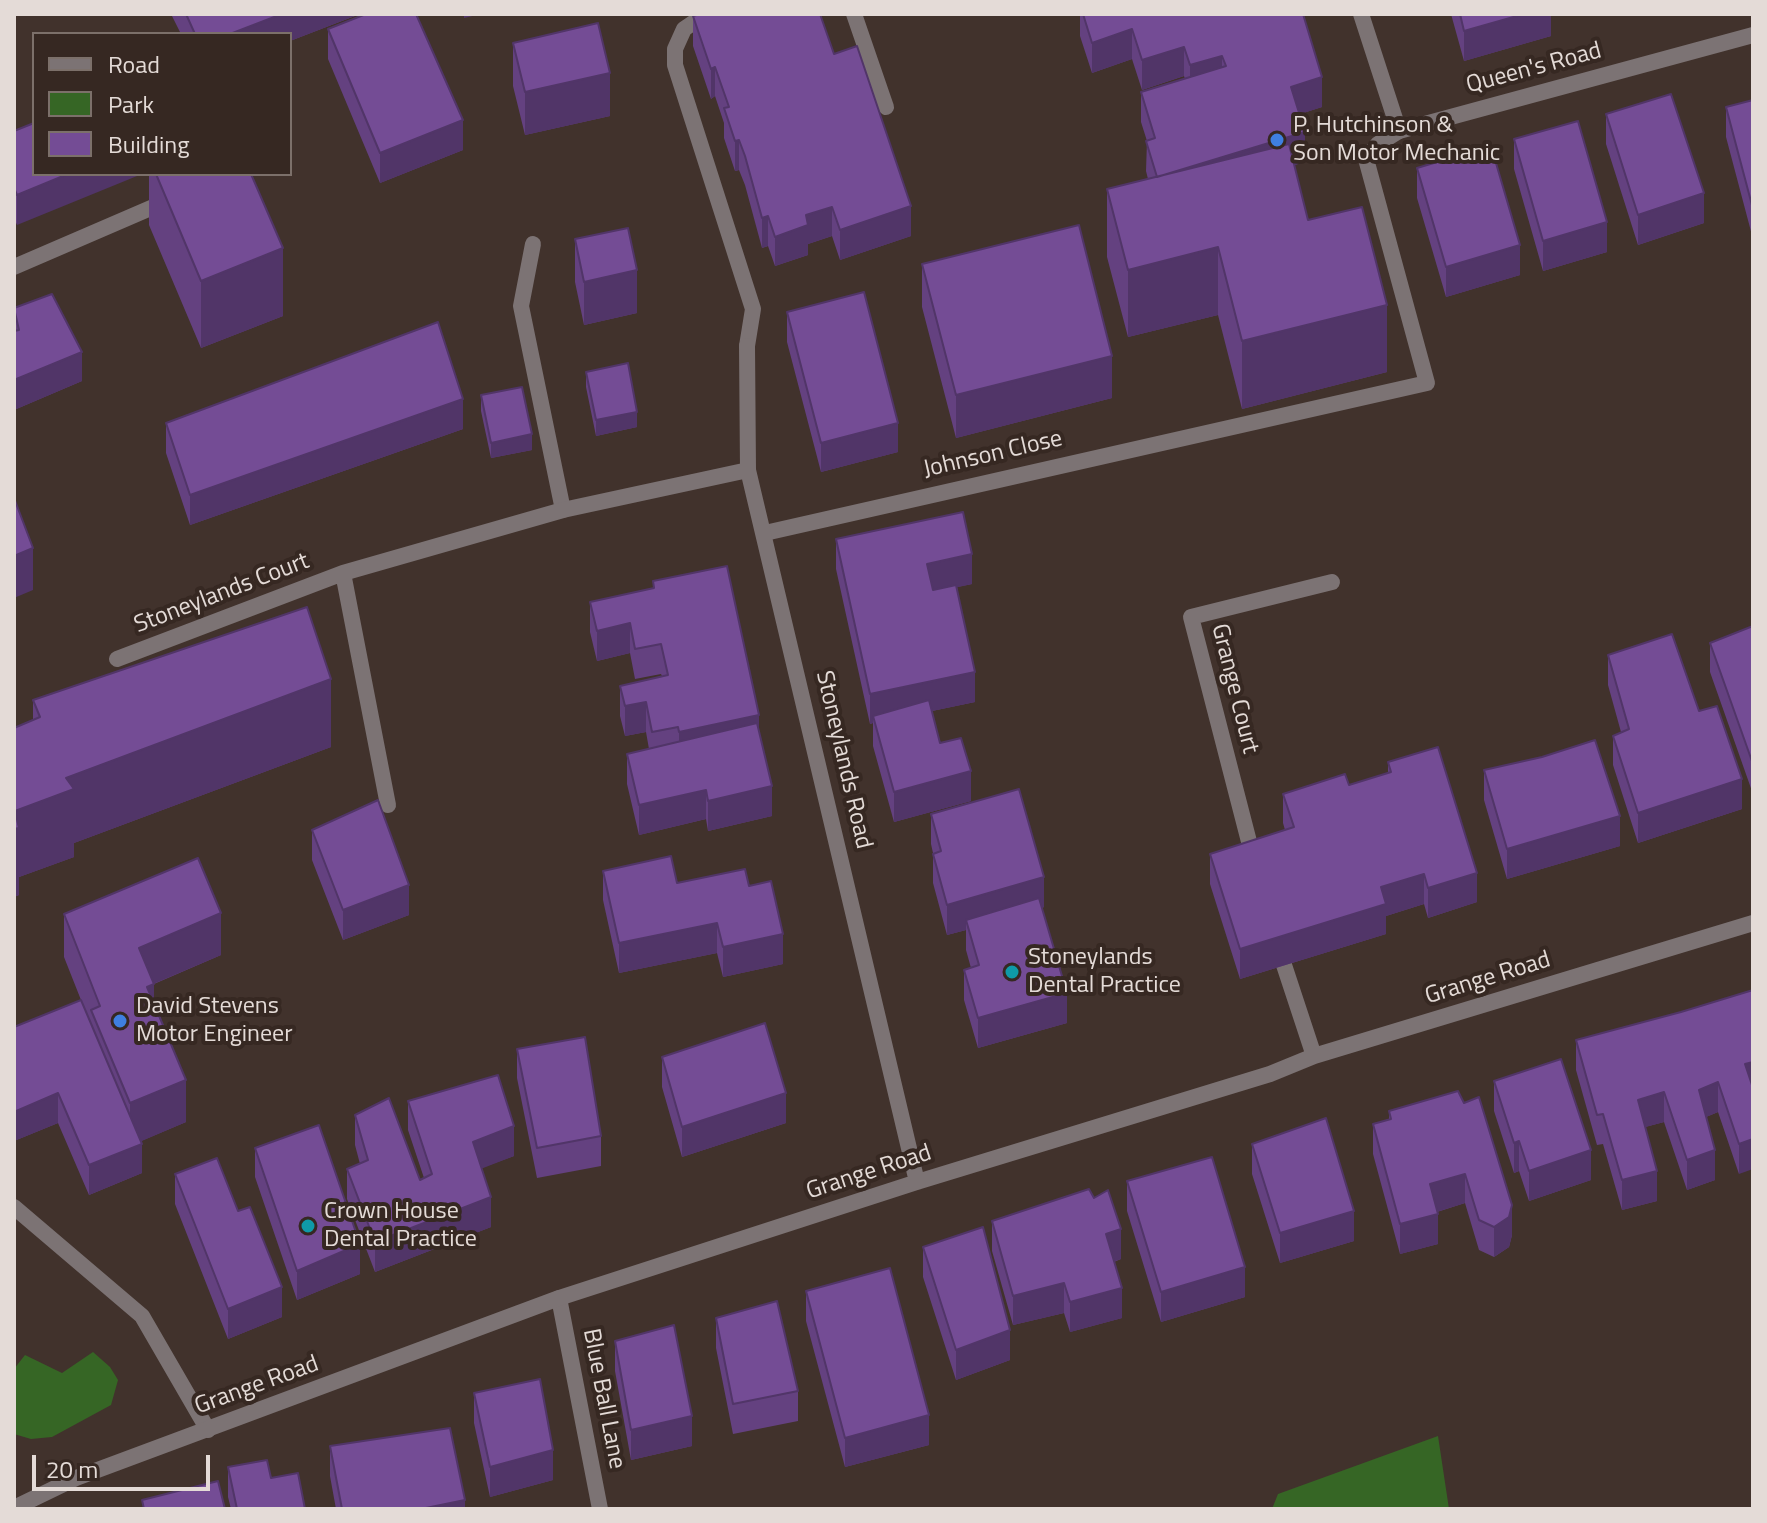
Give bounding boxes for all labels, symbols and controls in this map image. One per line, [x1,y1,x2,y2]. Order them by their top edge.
legend [32,32,292,176]
street label: Queen's Road [1463,37,1605,101]
text: Road [108,46,160,82]
text: Park [108,86,154,122]
place label: P. Hutchinson & Son Motor Mechanic [1293,112,1500,168]
text: Building [108,126,190,162]
marker: P. Hutchinson & Son Motor Mechanic [1268,131,1286,149]
street label: Johnson Close [921,425,1065,485]
street label: Stoneylands Court [131,547,313,641]
street label: Grange Court [1204,621,1264,757]
street label: Stoneylands Road [809,668,877,852]
place label: Stoneylands Dental Practice [1028,944,1181,1000]
street label: Grange Road [1422,946,1554,1012]
marker: Stoneylands Dental Practice [1003,963,1021,981]
place label: David Stevens Motor Engineer [136,993,292,1049]
marker: David Stevens Motor Engineer [111,1012,129,1030]
street label: Grange Road [803,1139,935,1207]
place label: Crown House Dental Practice [324,1198,477,1254]
marker: Crown House Dental Practice [299,1217,317,1235]
street label: Blue Ball Lane [575,1326,631,1472]
street label: Grange Road [191,1350,323,1422]
scale bar [36,1439,214,1489]
text: 20 m [46,1451,98,1487]

